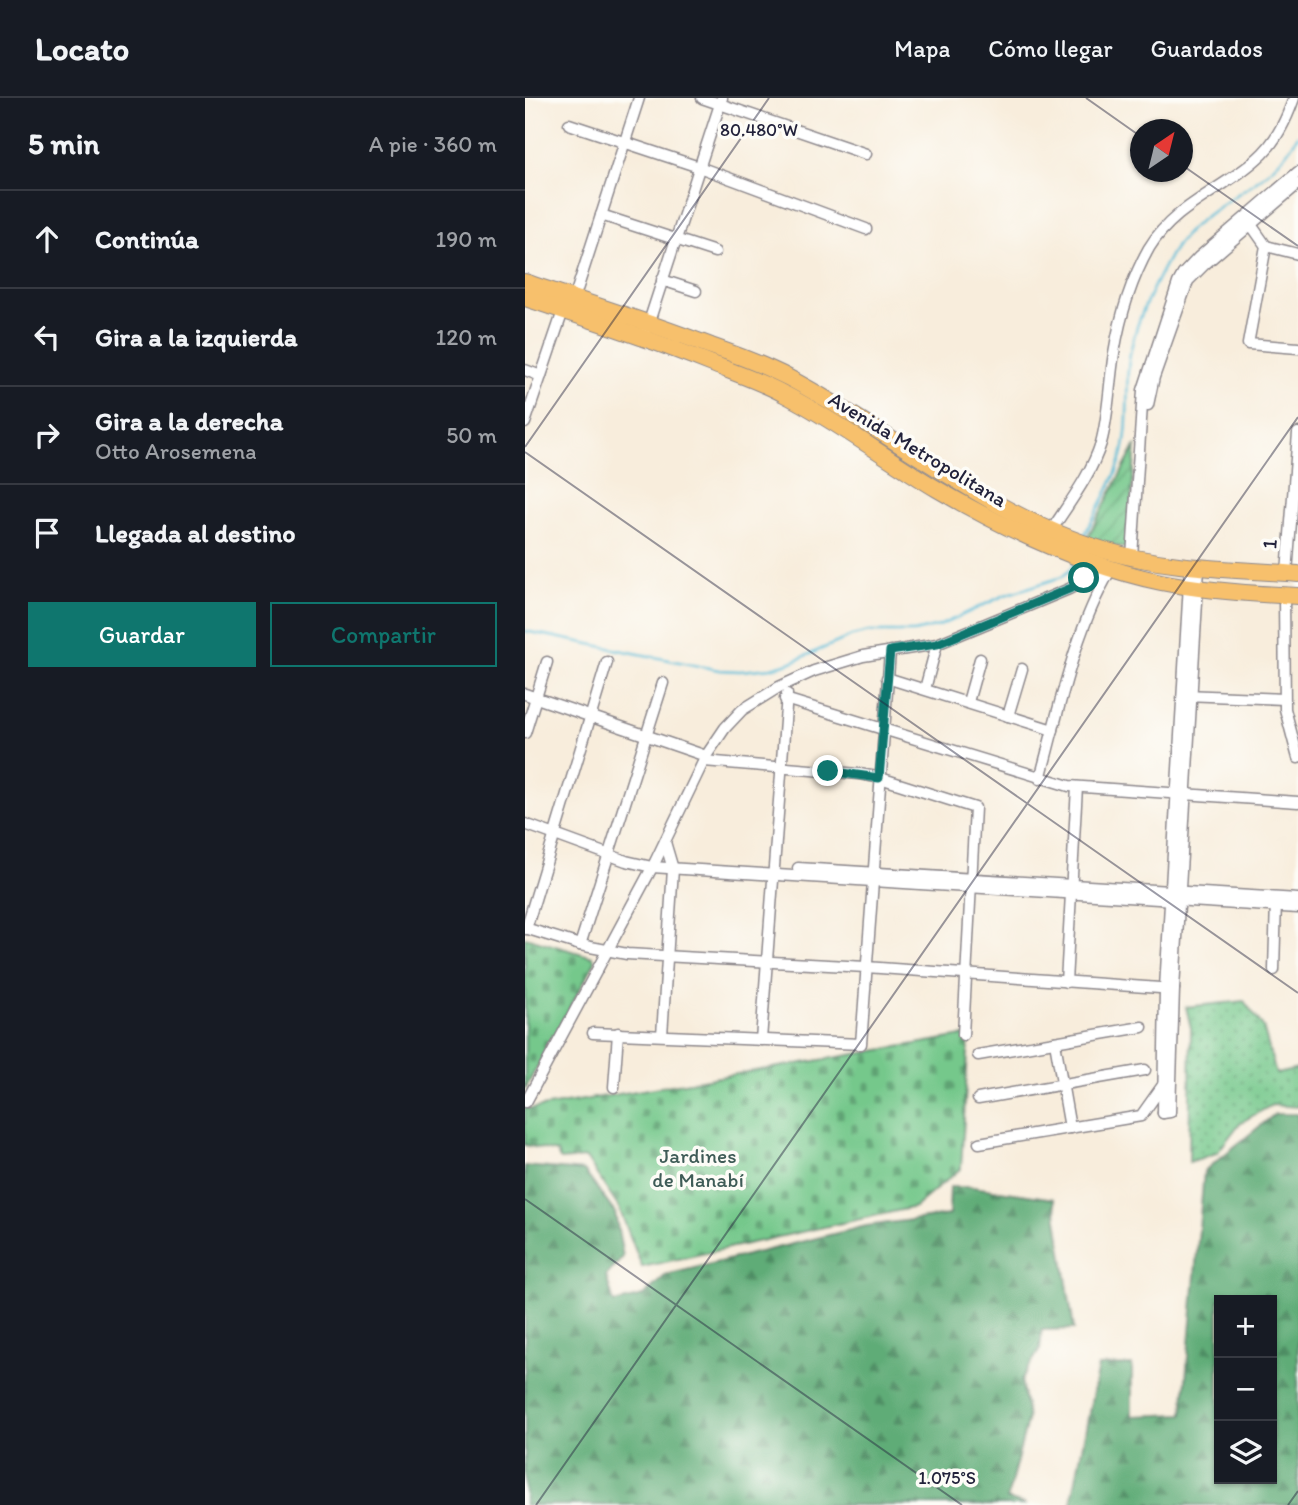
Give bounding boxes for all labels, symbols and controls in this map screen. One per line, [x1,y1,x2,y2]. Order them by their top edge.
text: Locato [35,29,129,68]
text: Mapa [894,34,950,63]
text: Cómo llegar [988,34,1113,63]
text: Guardados [1151,34,1263,63]
text: 80.480°W [720,119,798,141]
north arrow [1130,119,1193,182]
text: 5 min [28,125,99,162]
text: A pie · 360 m [369,130,497,158]
icon: ahead [28,220,66,258]
text: Continúa [95,223,199,255]
text: 190 m [436,225,497,253]
icon: left [28,318,66,356]
text: Gira a la izquierda [95,321,298,353]
text: 120 m [436,323,497,351]
street label: Avenida Metropolitana [824,386,1012,512]
text: Gira a la derecha [95,405,283,437]
icon: right [28,416,66,454]
text: 50 m [446,421,497,449]
text: Otto Arosemena [95,437,257,465]
icon: arrive [28,514,66,552]
text: Llegada al destino [95,517,296,549]
street label: 1 [1256,538,1282,550]
route start [1068,562,1099,593]
button: Guardar [28,602,256,667]
button: Compartir [270,602,497,667]
route end [812,755,843,786]
park label: Jardines de Manabí [652,1143,744,1192]
map controls [1214,1295,1277,1484]
button: + [1214,1295,1277,1358]
button: − [1214,1358,1277,1421]
button: layers [1214,1421,1277,1484]
text: 1.075°S [918,1467,976,1489]

